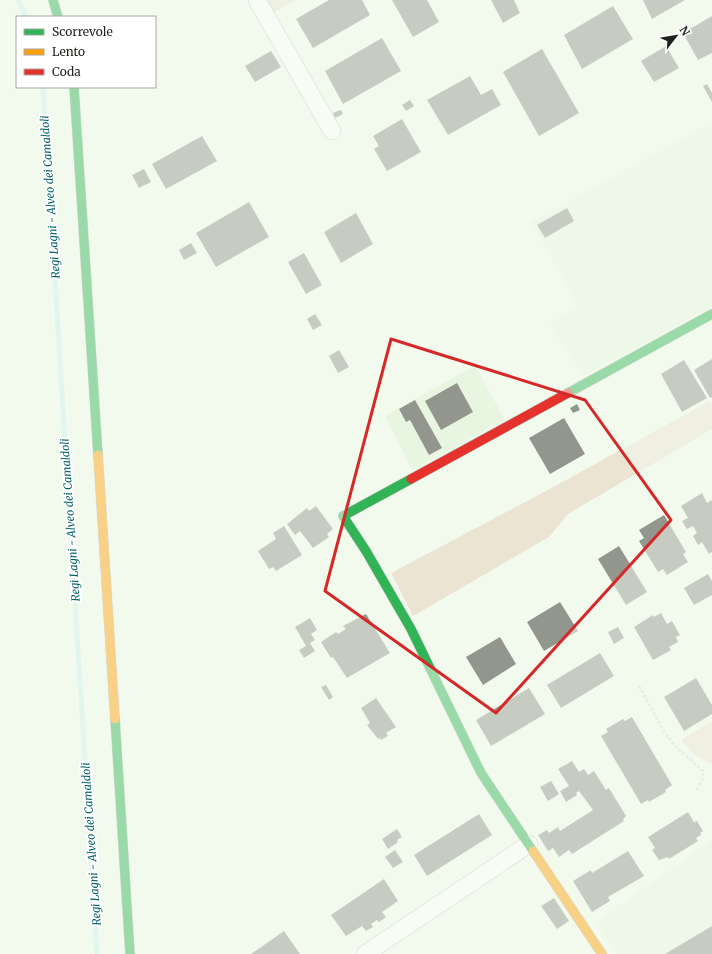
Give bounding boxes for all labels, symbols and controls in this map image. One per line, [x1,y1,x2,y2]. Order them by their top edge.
legend [16,16,156,88]
north arrow [656,16,696,56]
text: Scorrevole [52,24,113,39]
text: N [676,24,693,38]
text: Lento [52,44,85,59]
text: Coda [52,64,81,79]
water label: Regi Lagni - Alveo dei Camaldoli [37,115,63,279]
water label: Regi Lagni - Alveo dei Camaldoli [57,438,83,602]
water label: Regi Lagni - Alveo dei Camaldoli [78,762,104,926]

